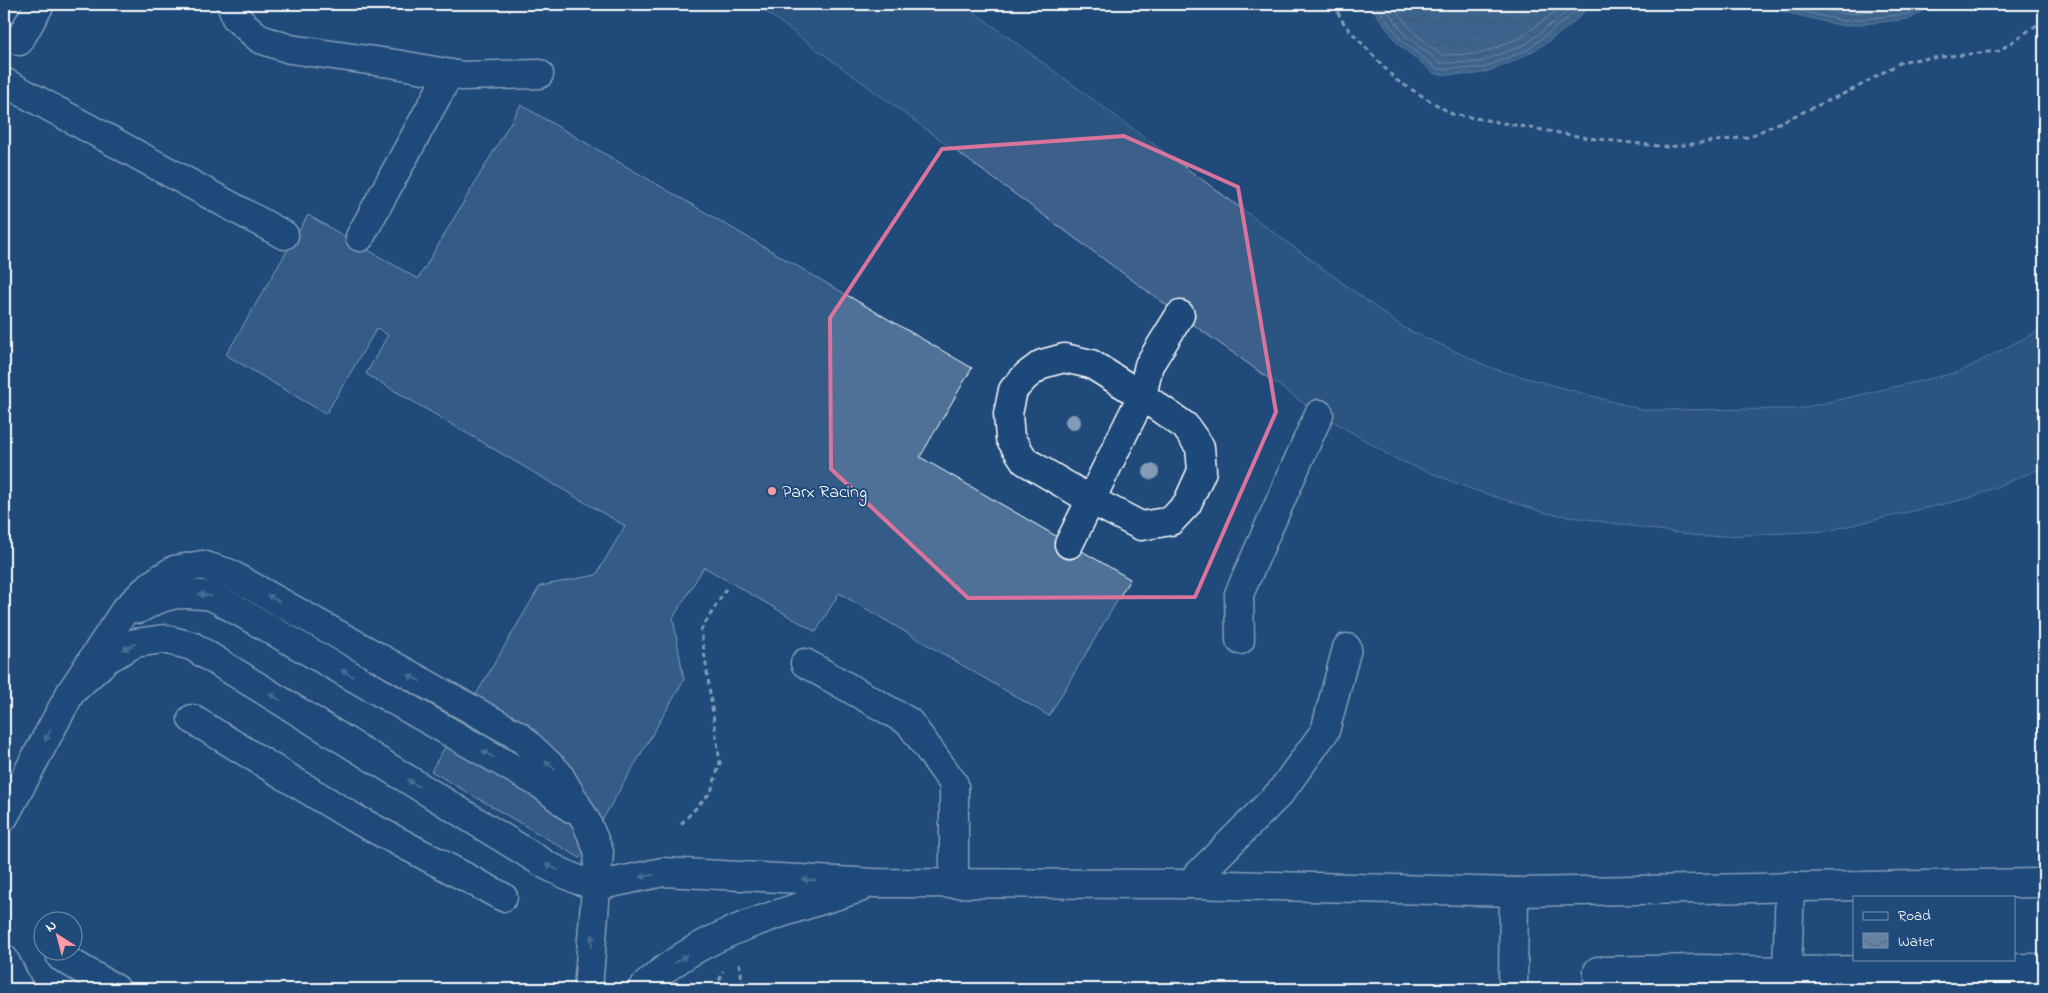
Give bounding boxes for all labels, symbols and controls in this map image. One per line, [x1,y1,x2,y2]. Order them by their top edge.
place label: Parx Racing [782,480,867,507]
marker: Parx Racing [766,485,778,497]
one-way arrow [197,591,213,599]
one-way arrow [265,594,280,602]
one-way arrow [122,643,136,651]
one-way arrow [340,669,354,678]
one-way arrow [408,673,421,682]
one-way arrow [268,693,282,702]
one-way arrow [43,728,52,742]
one-way arrow [481,750,496,758]
one-way arrow [544,760,556,771]
one-way arrow [407,778,420,787]
one-way arrow [545,863,559,871]
one-way arrow [639,872,655,880]
one-way arrow [801,875,817,883]
legend [1853,896,2016,960]
text: Road [1898,905,1931,927]
north arrow [32,910,82,960]
text: N [41,915,61,938]
text: Water [1898,931,1934,953]
one-way arrow [589,932,597,948]
one-way arrow [674,955,687,964]

